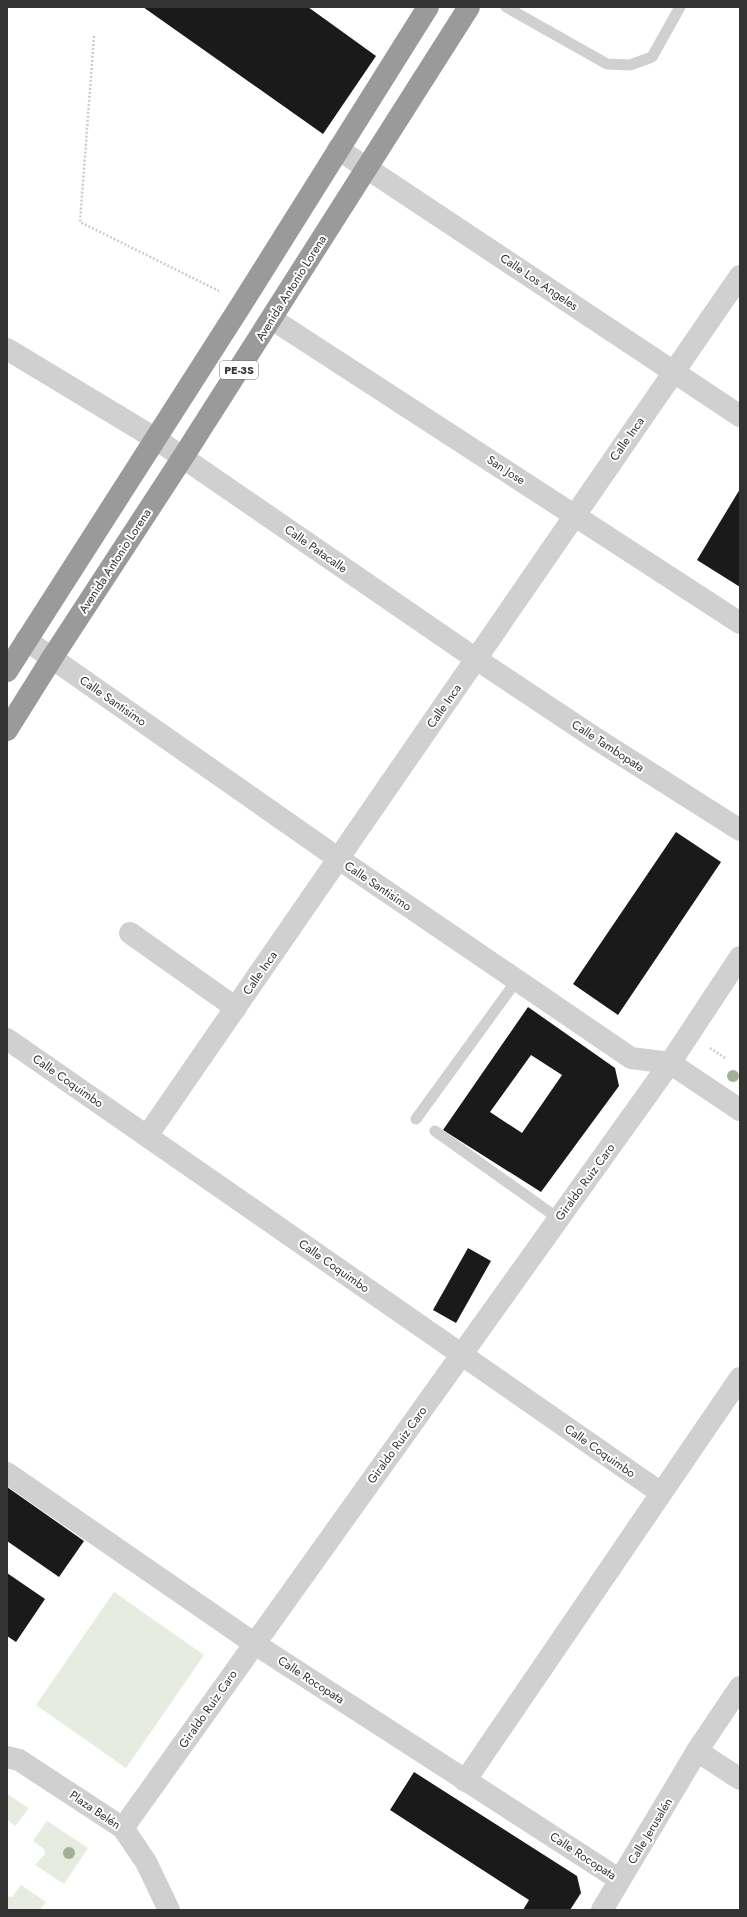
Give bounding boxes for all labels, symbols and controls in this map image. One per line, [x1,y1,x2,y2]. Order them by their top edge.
street label: Avenida Antonio Lorena [251,231,331,344]
street label: Calle Los Angeles [496,249,582,315]
road number: PE-3S [220,361,258,379]
street label: Calle Inca [605,413,649,465]
street label: San Jose [483,451,529,489]
street label: Avenida Antonio Lorena [74,505,156,617]
street label: Calle Patacalle [281,521,351,577]
street label: Calle Santisimo [76,671,150,731]
street label: Calle Inca [422,680,466,732]
street label: Calle Tambopata [568,716,648,776]
street label: Calle Santisimo [341,857,416,915]
street label: Calle Inca [238,947,282,999]
street label: Calle Coquimbo [29,1050,108,1112]
street label: Giraldo Ruiz Caro [551,1139,620,1224]
street label: Calle Coquimbo [295,1235,374,1297]
street label: Giraldo Ruiz Caro [363,1402,432,1487]
street label: Calle Coquimbo [561,1420,640,1482]
street label: Calle Rocopata [274,1652,348,1708]
street label: Giraldo Ruiz Caro [174,1666,242,1752]
street label: Plaza Belén [66,1786,124,1834]
street label: Calle Jerusalén [623,1794,677,1868]
street label: Calle Rocopata [546,1828,620,1884]

